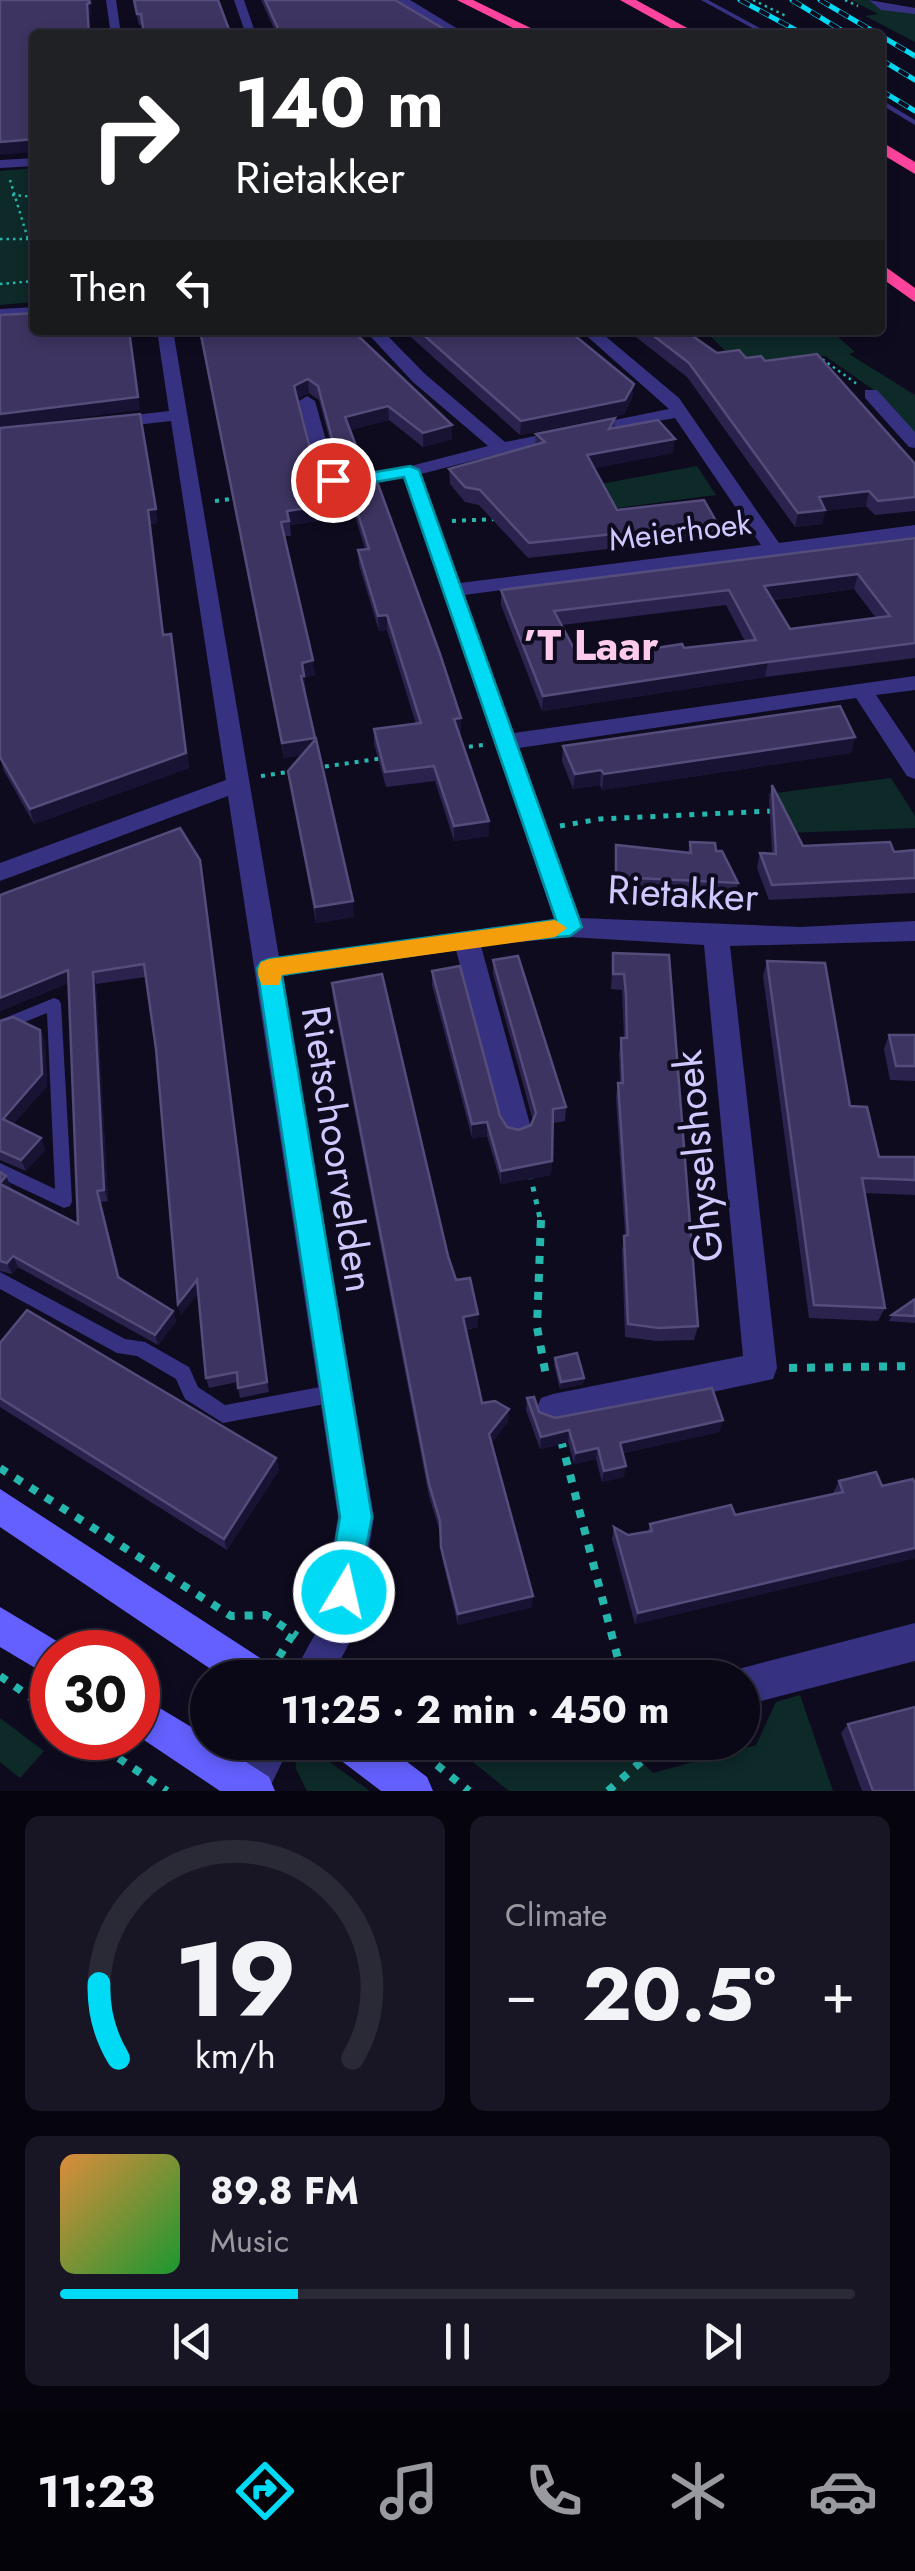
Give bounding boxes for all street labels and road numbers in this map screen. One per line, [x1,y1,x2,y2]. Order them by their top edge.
street label: Meierhoek [606,499,755,563]
street label: Rietakker [606,860,760,926]
street label: Rietschoorvelden [287,1002,389,1296]
street label: Ghyselshoek [658,1047,738,1265]

